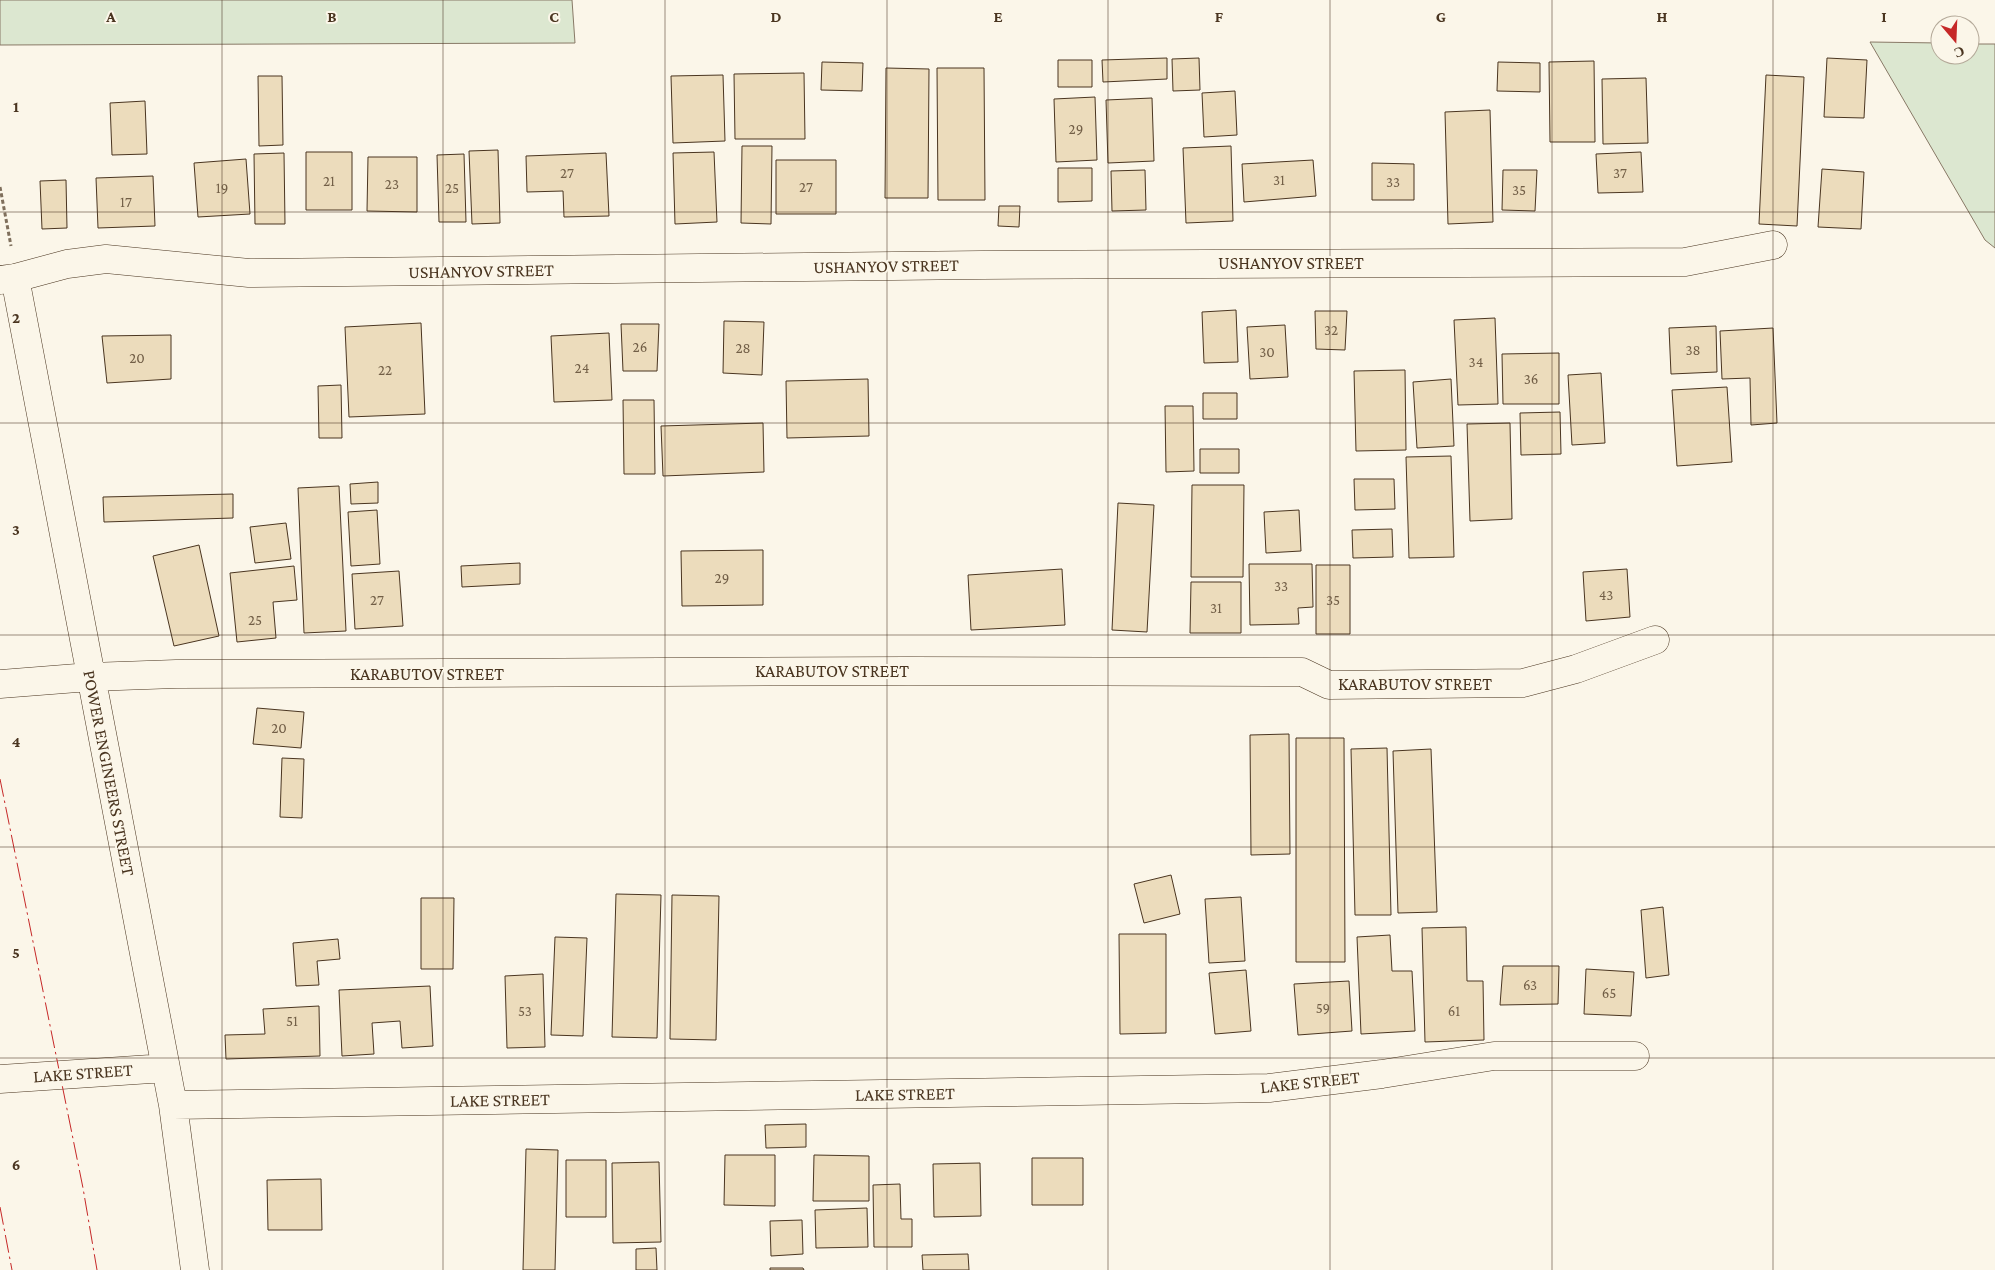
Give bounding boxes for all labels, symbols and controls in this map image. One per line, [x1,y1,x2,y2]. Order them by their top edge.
text: A [105,8,116,25]
text: B [327,8,337,25]
text: C [549,8,559,25]
text: D [770,8,782,25]
text: E [993,8,1003,25]
text: F [1215,8,1224,25]
text: G [1436,8,1446,25]
text: H [1657,8,1668,25]
text: I [1881,8,1887,25]
north arrow [1930,15,1980,65]
text: С [1952,43,1967,62]
text: 1 [13,98,19,115]
house number: 29 [1069,121,1083,137]
house number: 27 [560,165,574,181]
house number: 37 [1613,165,1627,181]
house number: 31 [1273,172,1285,188]
house number: 21 [323,173,335,189]
house number: 33 [1386,174,1400,190]
house number: 23 [385,176,399,192]
house number: 27 [799,179,813,195]
house number: 19 [216,180,228,196]
house number: 25 [445,180,459,196]
house number: 35 [1512,182,1526,198]
house number: 17 [120,194,132,210]
street label: USHANYOV STREET [1218,253,1364,273]
street label: USHANYOV STREET [813,255,959,277]
street label: USHANYOV STREET [408,260,554,282]
text: 2 [12,309,20,326]
house number: 32 [1324,322,1338,338]
house number: 26 [633,339,647,355]
house number: 28 [735,340,751,356]
house number: 38 [1685,342,1701,358]
house number: 30 [1259,344,1275,360]
house number: 20 [129,350,145,366]
house number: 34 [1469,354,1483,370]
house number: 24 [575,360,589,376]
house number: 22 [378,362,392,378]
house number: 36 [1524,371,1538,387]
text: 3 [12,521,20,538]
house number: 29 [715,570,729,586]
house number: 33 [1274,578,1288,594]
house number: 43 [1599,587,1613,603]
house number: 27 [370,592,384,608]
house number: 35 [1326,592,1340,608]
house number: 31 [1210,600,1222,616]
house number: 25 [248,612,262,628]
street label: KARABUTOV STREET [755,661,909,681]
street label: KARABUTOV STREET [350,664,504,684]
street label: POWER ENGINEERS STREET [79,668,139,878]
street label: KARABUTOV STREET [1338,674,1492,694]
house number: 20 [271,720,287,736]
text: 4 [12,733,21,750]
text: 5 [12,944,20,961]
house number: 63 [1523,977,1537,993]
house number: 65 [1602,985,1616,1001]
house number: 59 [1316,1000,1330,1016]
house number: 53 [518,1003,532,1019]
house number: 61 [1448,1003,1460,1019]
house number: 51 [286,1013,298,1029]
street label: LAKE STREET [32,1060,134,1086]
street label: LAKE STREET [1259,1067,1361,1097]
street label: LAKE STREET [855,1083,955,1105]
street label: LAKE STREET [450,1089,550,1111]
text: 6 [12,1156,20,1173]

